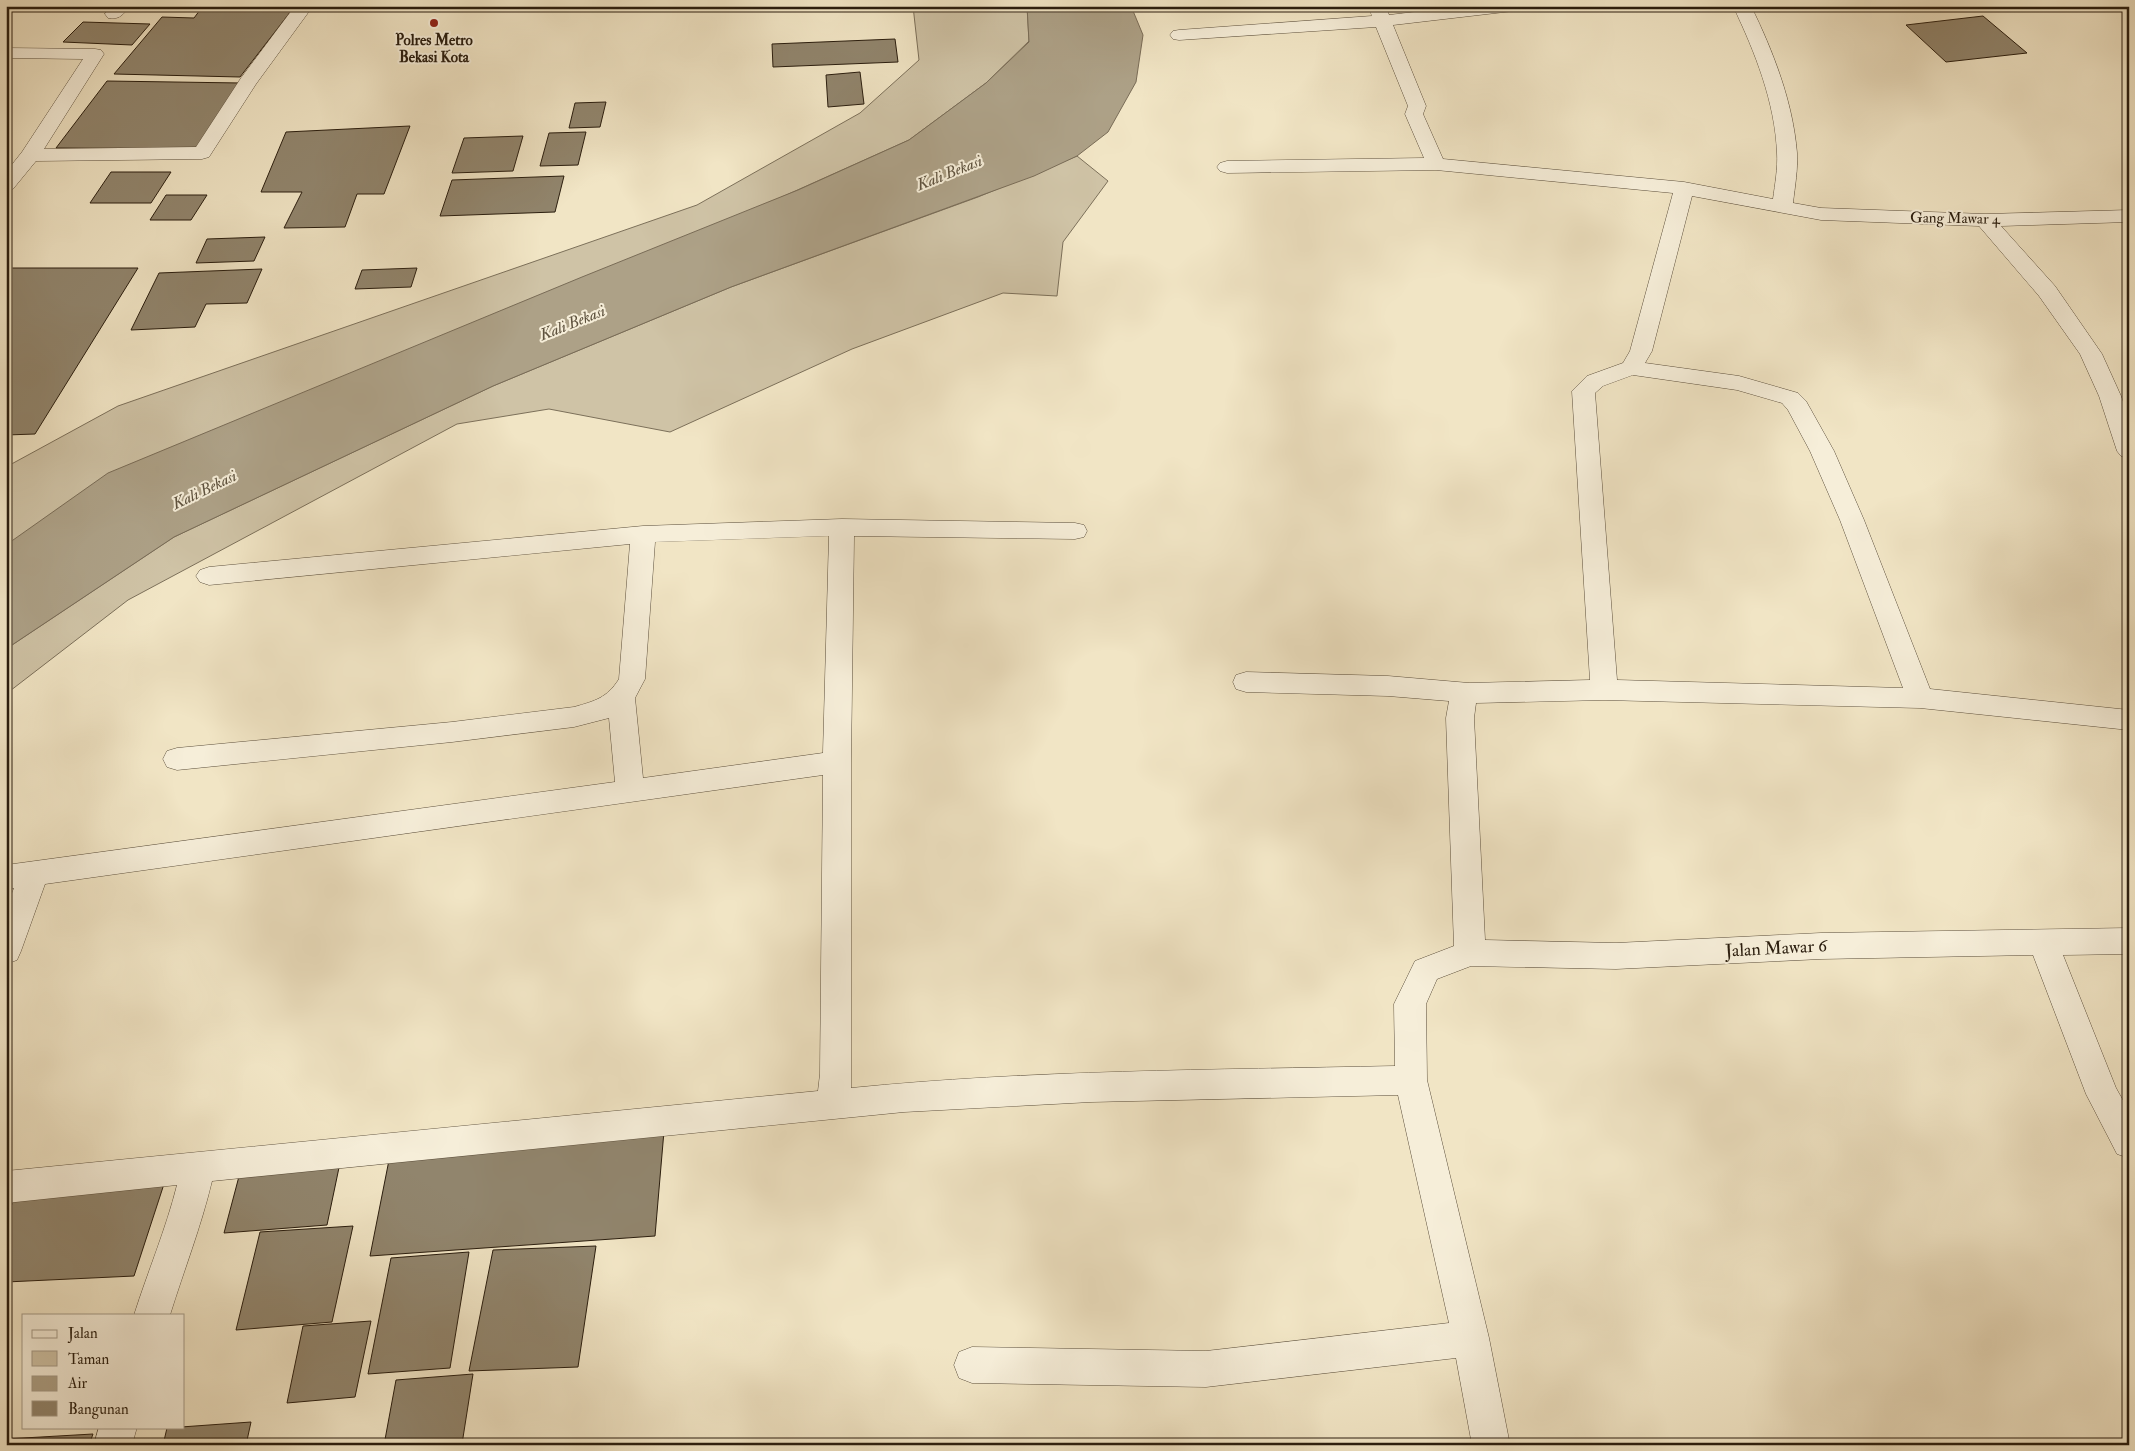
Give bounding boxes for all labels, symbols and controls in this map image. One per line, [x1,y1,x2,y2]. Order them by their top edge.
marker: Polres Metro Bekasi Kota [428,17,440,29]
place label: Polres Metro Bekasi Kota [395,31,474,67]
water label: Kali Bekasi [913,150,986,196]
street label: Gang Mawar 4 [1910,208,2001,229]
water label: Kali Bekasi [536,300,609,346]
water label: Kali Bekasi [168,465,241,514]
street label: Jalan Mawar 6 [1724,934,1828,963]
legend [22,1314,185,1428]
text: Jalan [67,1324,98,1344]
text: Taman [68,1350,109,1369]
text: Air [67,1374,88,1393]
text: Bangunan [68,1400,129,1419]

